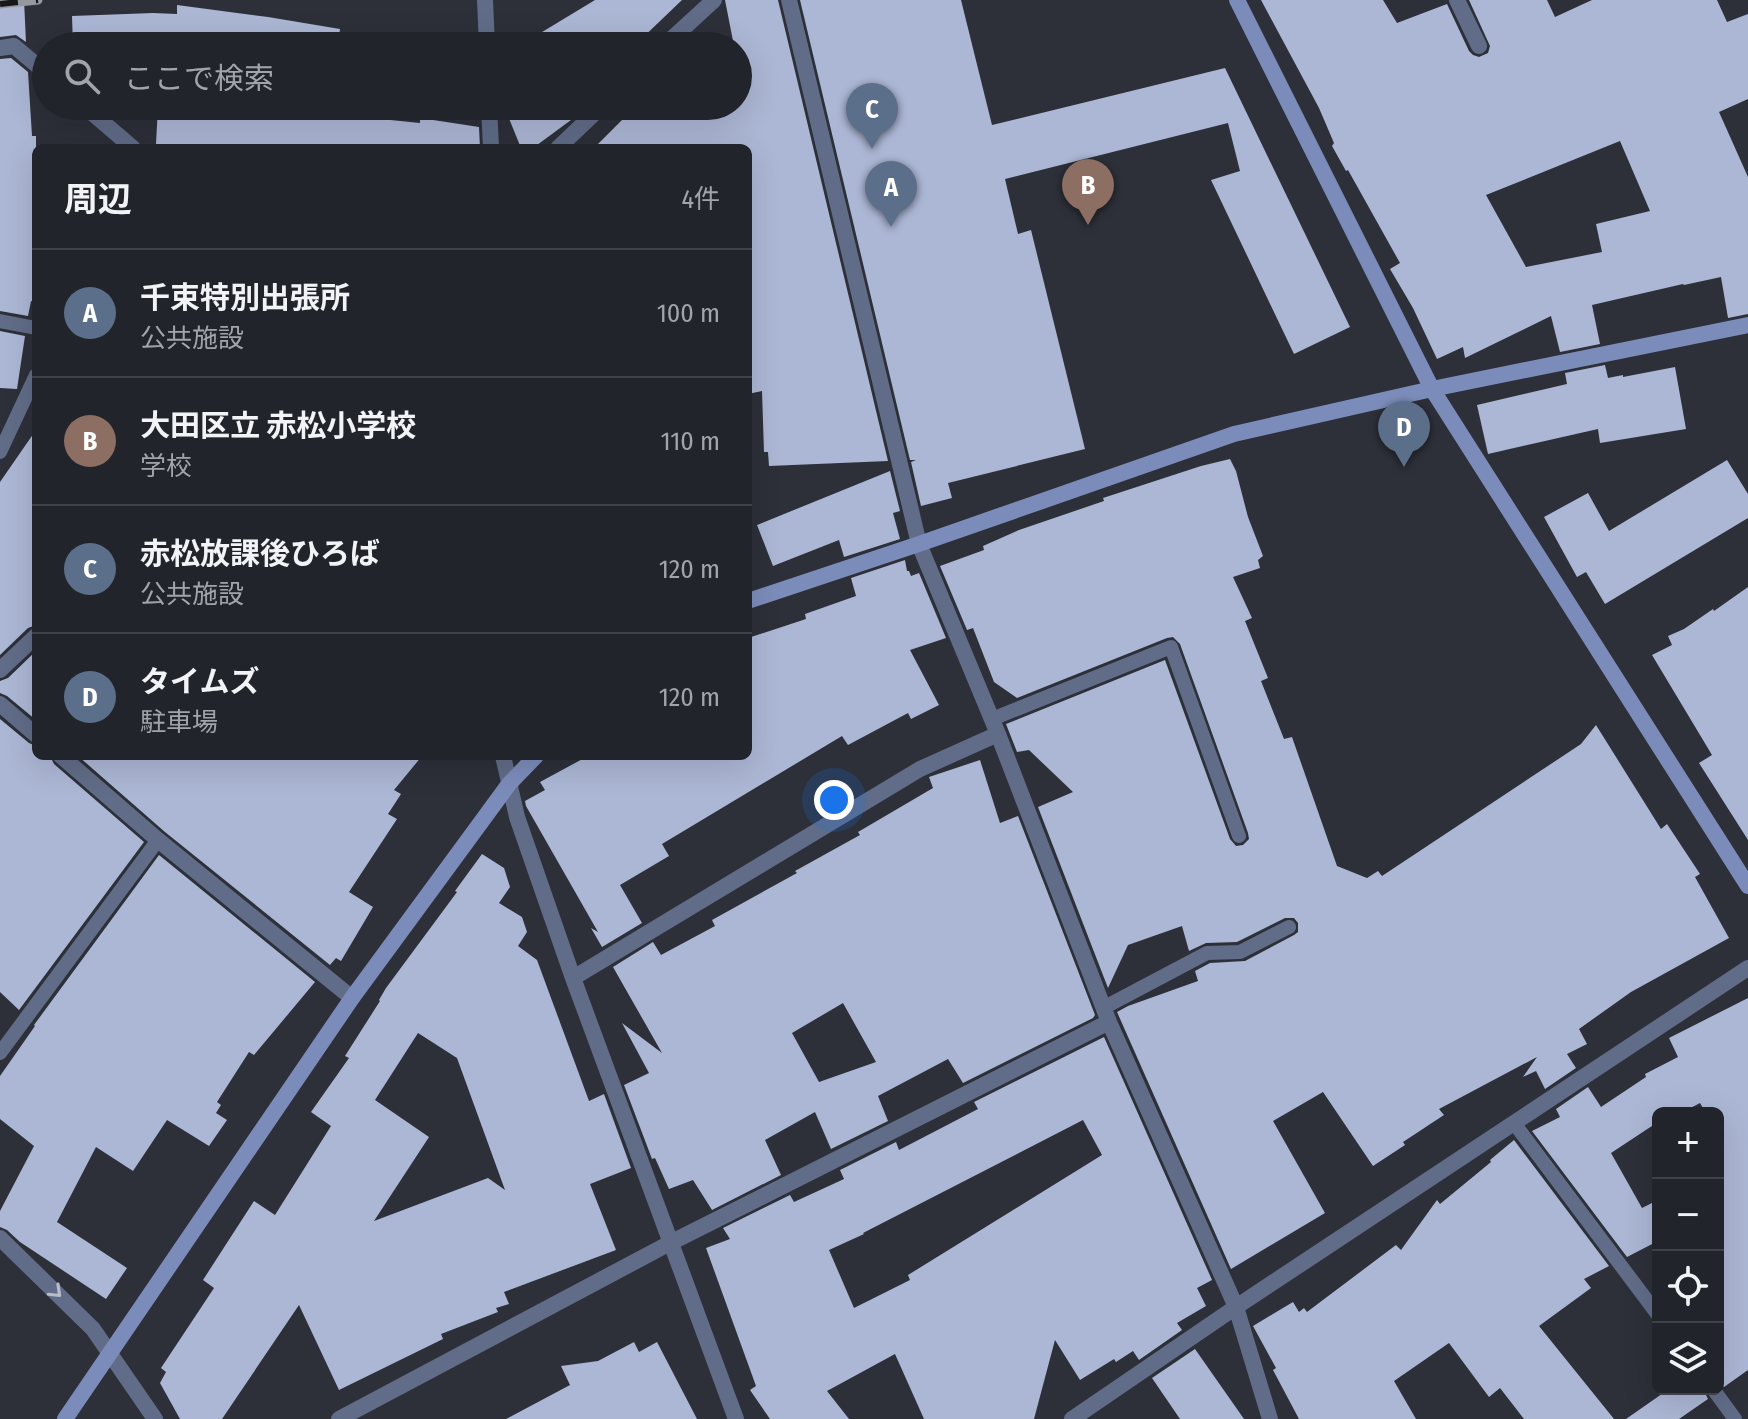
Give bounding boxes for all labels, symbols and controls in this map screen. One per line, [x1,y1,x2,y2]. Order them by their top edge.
search box [32,32,752,120]
icon: search [60,54,104,98]
text: ここで検索 [124,61,274,97]
pin: C [846,83,898,149]
pin: B [1062,159,1114,225]
pin: A [865,161,917,227]
text: 周辺 [64,179,132,220]
text: 4件 [681,184,720,215]
text: 千束特別出張所 [140,280,350,316]
text: A [83,298,97,329]
text: 100 m [657,298,720,329]
text: 公共施設 [140,323,244,354]
pin: D [1378,401,1430,467]
text: 大田区立 赤松小学校 [140,408,416,444]
text: B [83,426,97,457]
text: 110 m [660,426,720,457]
text: 学校 [140,451,192,482]
text: 赤松放課後ひろば [140,536,380,572]
text: C [83,554,97,585]
text: 120 m [659,554,720,585]
text: 公共施設 [140,579,244,610]
text: タイムズ [140,664,259,700]
text: D [82,682,98,713]
text: 120 m [659,682,720,713]
text: 駐車場 [140,707,218,738]
your location [814,780,854,820]
map controls [1652,1107,1724,1395]
button: + [1652,1107,1724,1179]
button: − [1652,1179,1724,1251]
button: locate [1652,1251,1724,1323]
one-way arrow [47,1283,62,1297]
button: layers [1652,1323,1724,1395]

